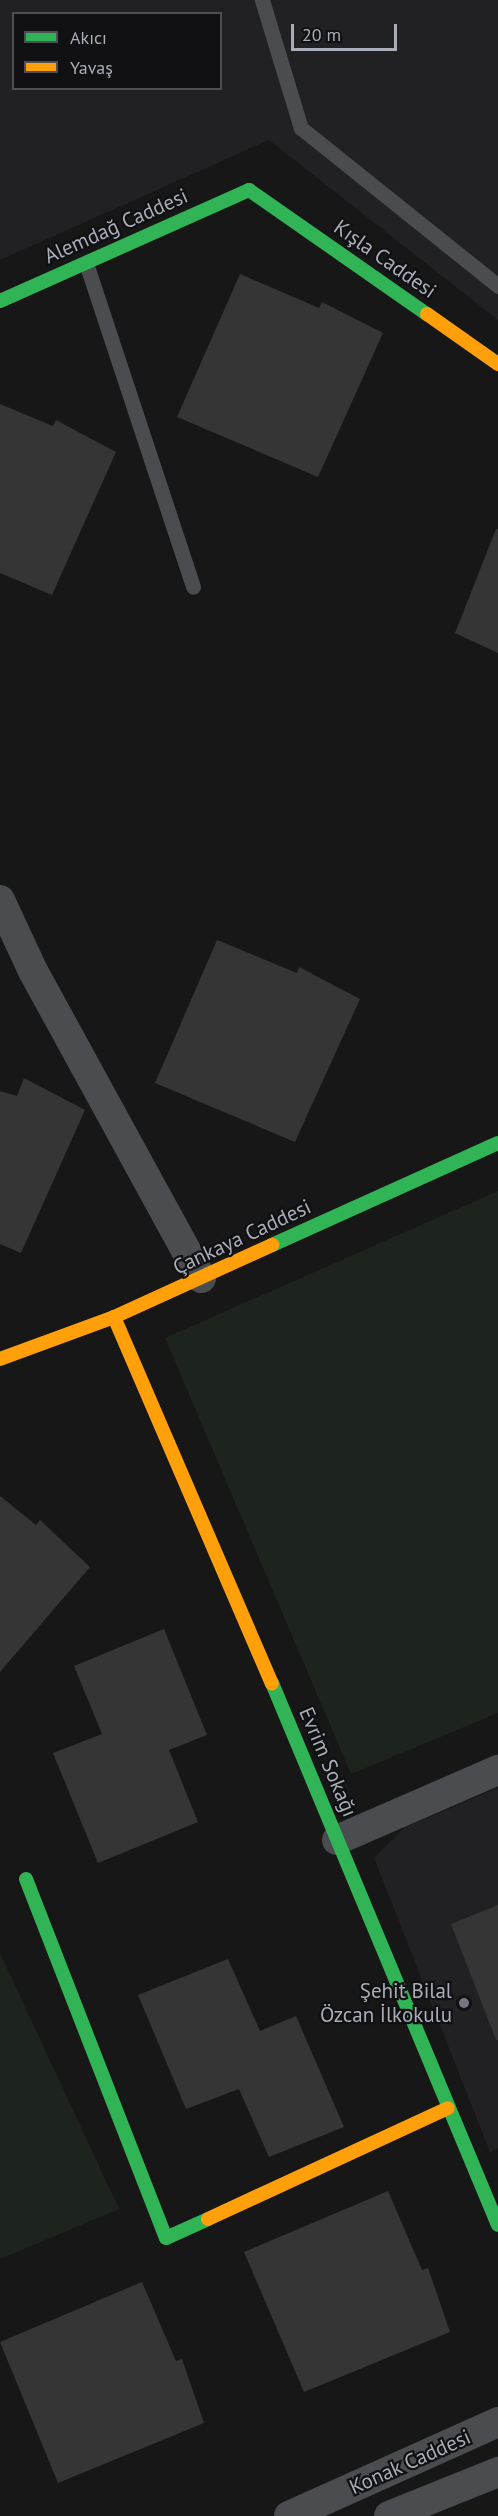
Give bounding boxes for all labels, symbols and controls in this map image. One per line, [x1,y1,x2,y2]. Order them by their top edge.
legend [12,12,222,90]
scale bar [294,12,400,50]
text: 20 m [302,23,341,46]
text: Akıcı [70,26,107,49]
text: Yavaş [70,56,113,79]
street label: Alemdağ Caddesi [40,183,192,269]
street label: Kışla Caddesi [329,214,441,304]
street label: Çankaya Caddesi [169,1194,315,1280]
street label: Evrim Sokağı [294,1703,362,1821]
place label: Şehit Bilal Özcan İlkokulu [320,1978,452,2028]
marker: Şehit Bilal Özcan İlkokulu [457,1996,471,2010]
street label: Konak Caddesi [345,2424,475,2500]

